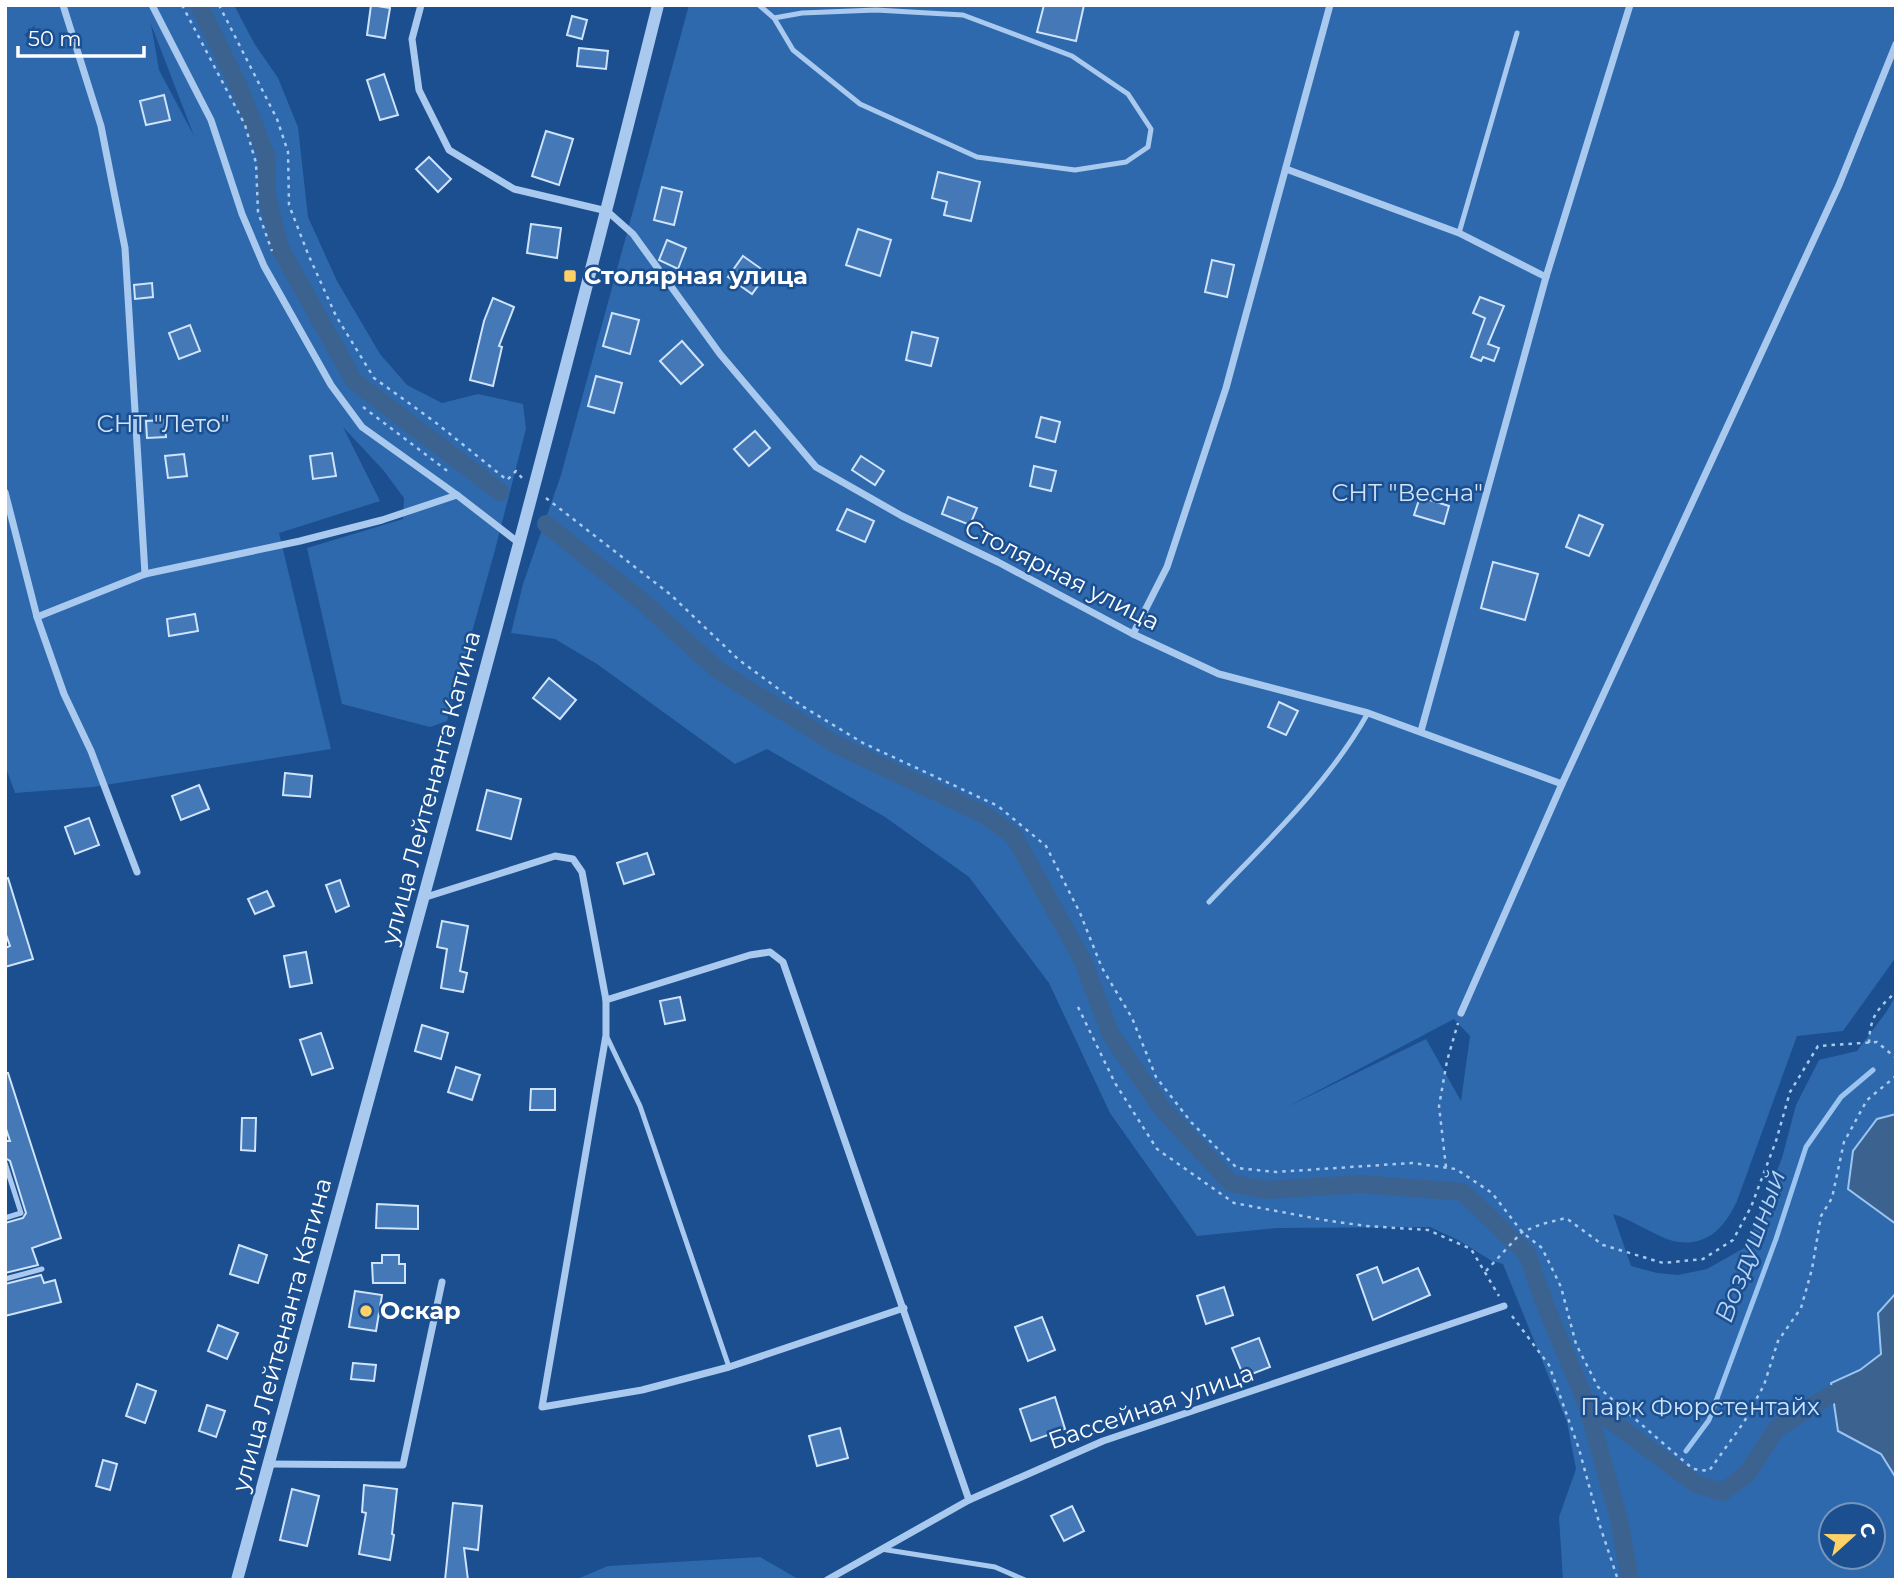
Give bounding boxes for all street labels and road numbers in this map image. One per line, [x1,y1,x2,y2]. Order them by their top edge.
street label: Столярная улица [960,513,1165,636]
street label: улица Лейтенанта Катина [374,628,486,949]
street label: улица Лейтенанта Катина [225,1175,337,1496]
street label: Бассейная улица [1044,1358,1257,1455]

